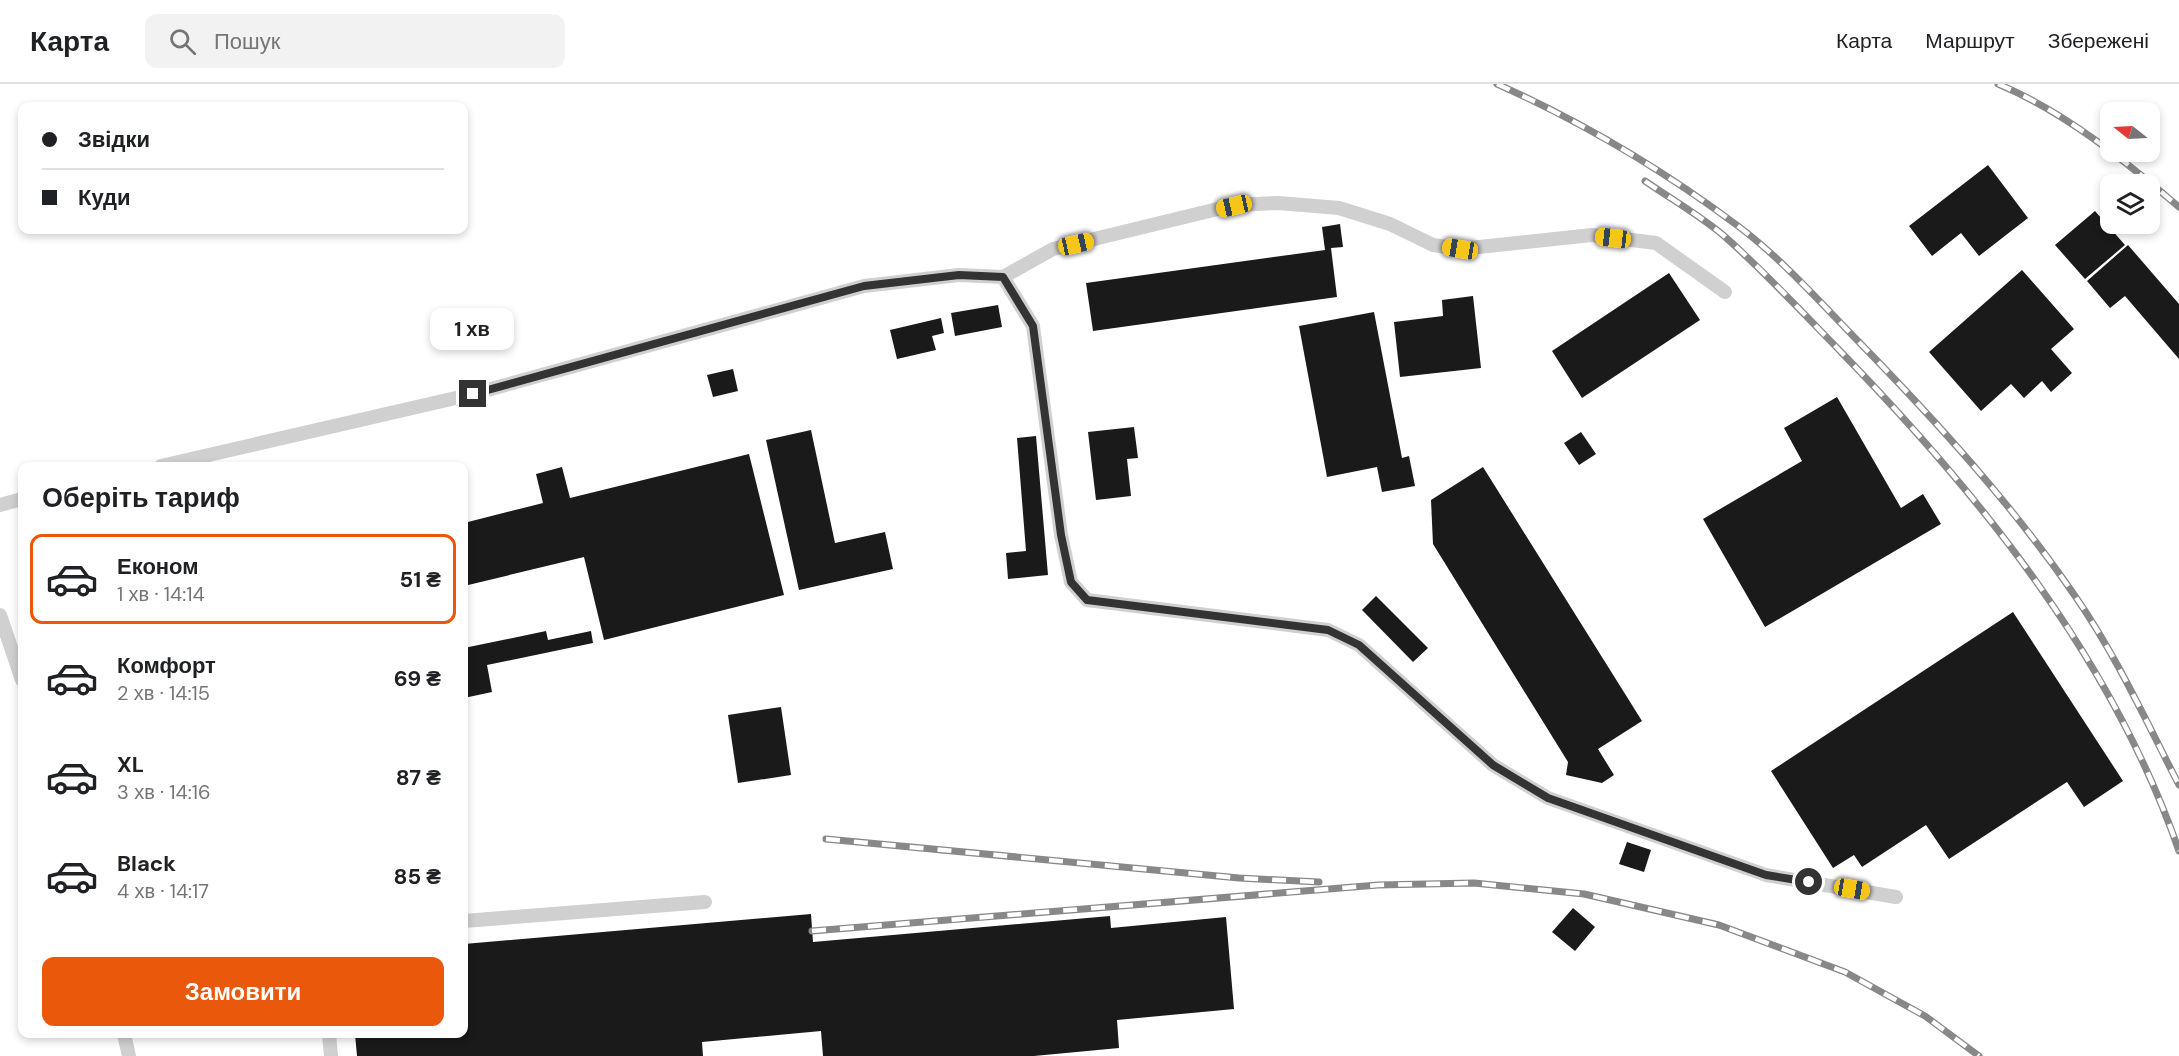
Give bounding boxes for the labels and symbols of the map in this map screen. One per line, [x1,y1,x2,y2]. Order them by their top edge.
north arrow [2100,102,2160,162]
car [1214,193,1254,219]
car [1594,227,1632,249]
car [1056,231,1096,257]
car [1441,237,1479,261]
callout: 1 хв [431,307,515,349]
route end [459,380,486,407]
route start [1795,868,1822,895]
car [1833,877,1871,901]

